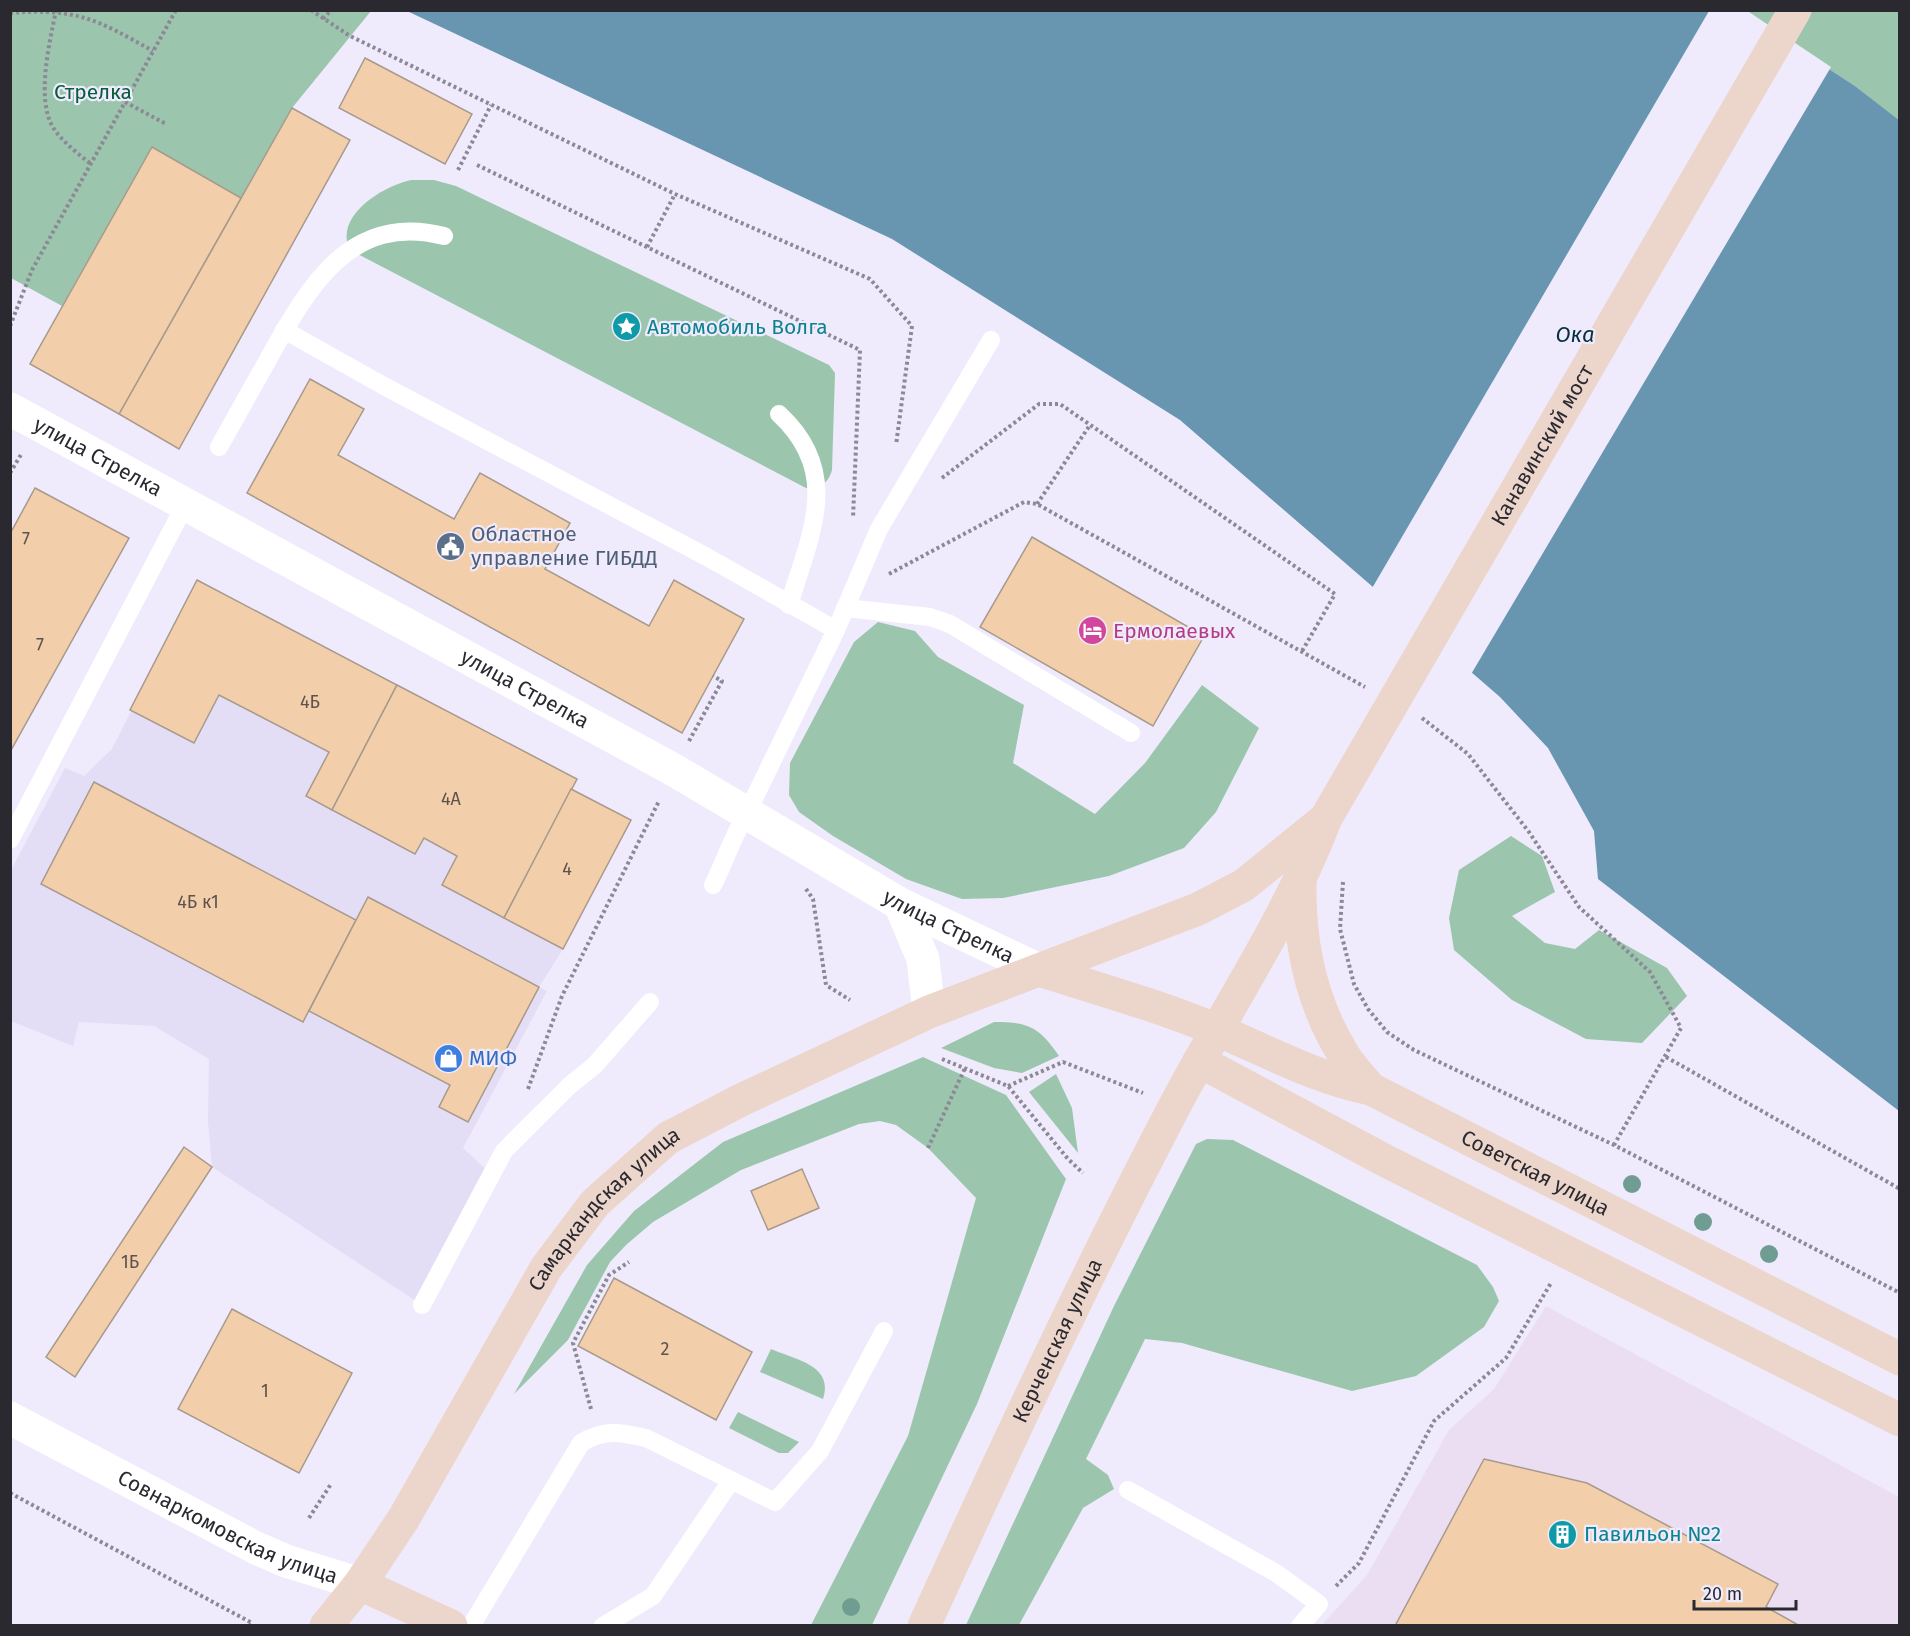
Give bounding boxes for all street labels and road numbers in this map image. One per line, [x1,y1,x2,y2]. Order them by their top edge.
street label: Канавинский мост [1485,360,1600,531]
street label: улица Стрелка [29,411,167,502]
street label: улица Стрелка [456,644,594,734]
street label: улица Стрелка [878,884,1018,969]
street label: Самаркандская улица [523,1121,684,1296]
street label: Советская улица [1457,1124,1614,1221]
street label: Керченская улица [1007,1254,1108,1427]
street label: Совнаркомовская улица [113,1464,341,1589]

